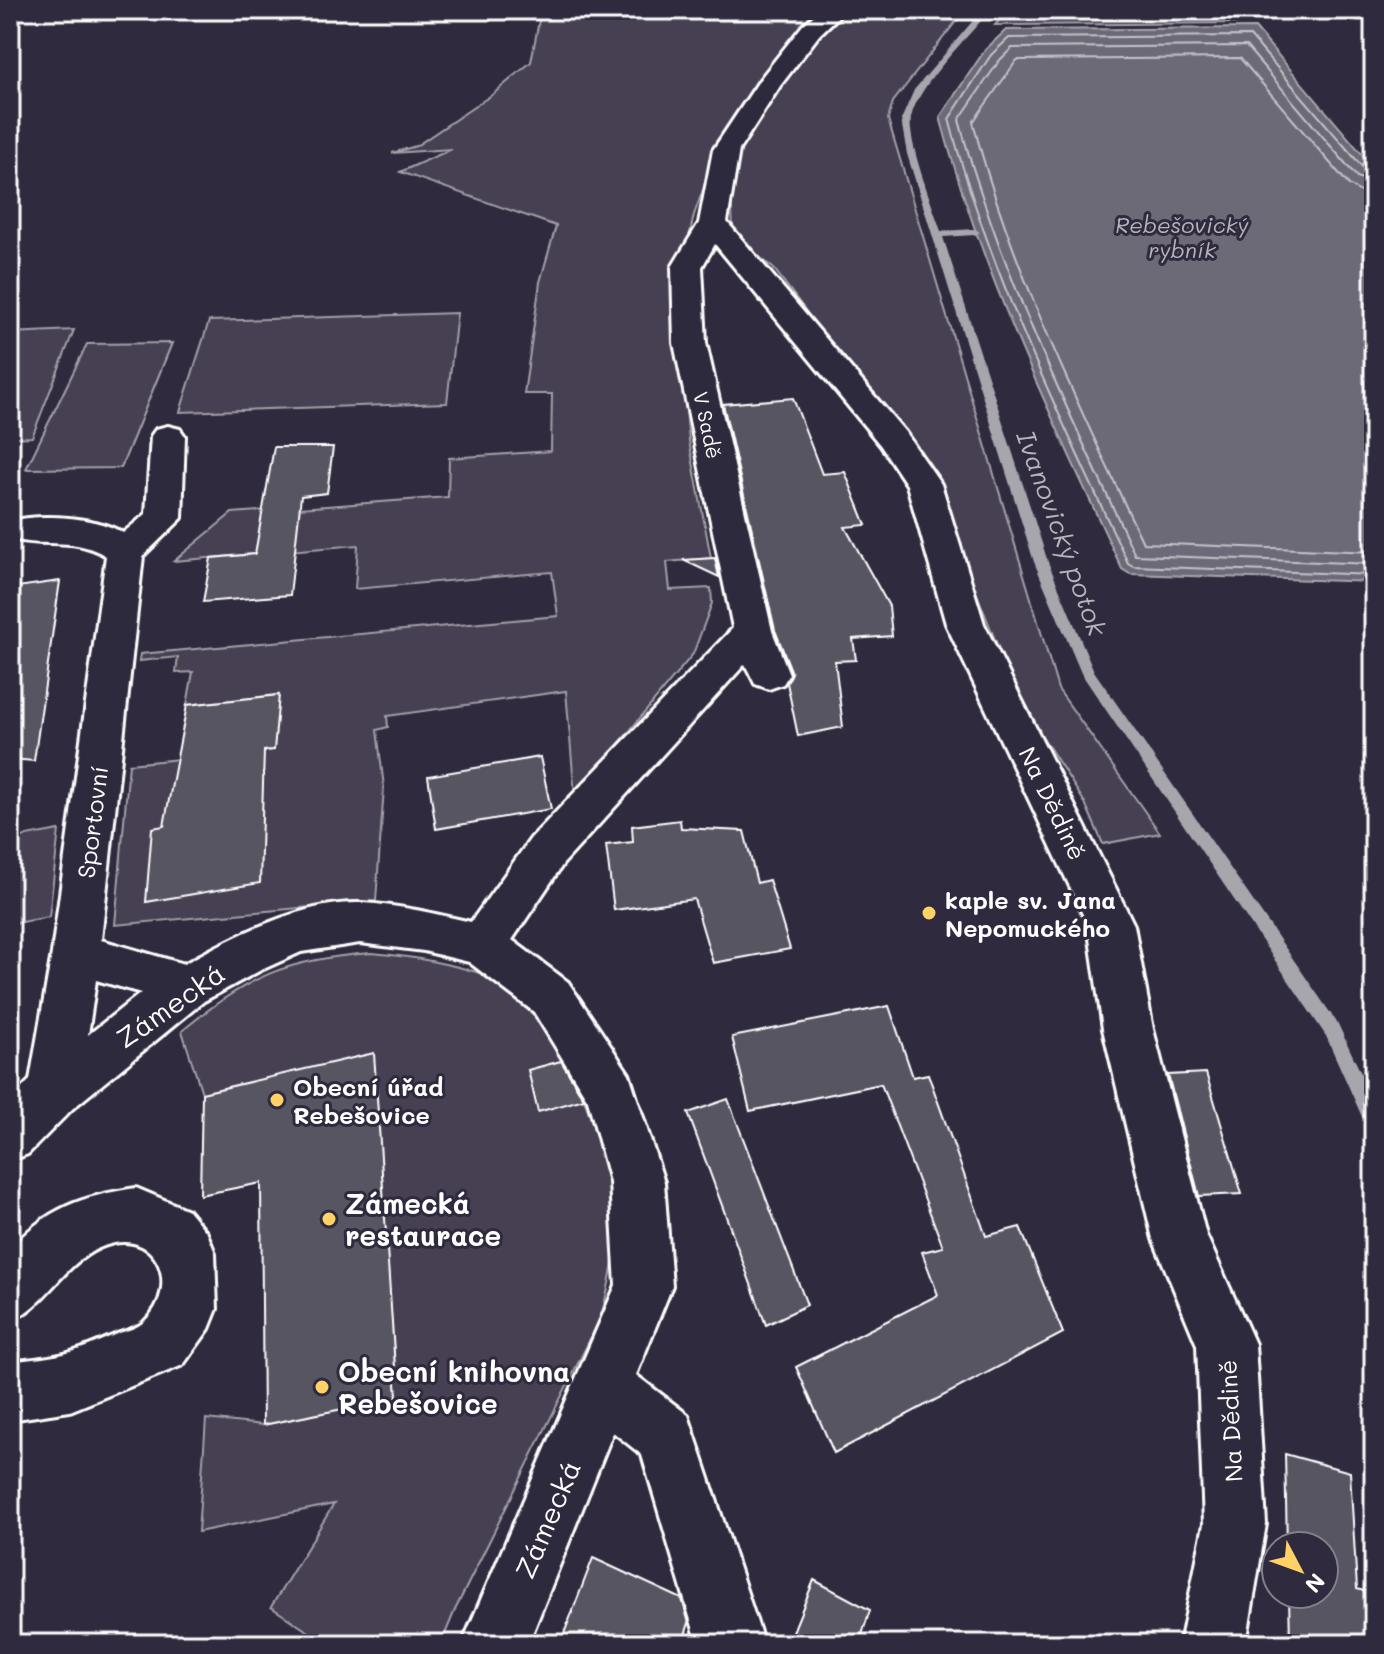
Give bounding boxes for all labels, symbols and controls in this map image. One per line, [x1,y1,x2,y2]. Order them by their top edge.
water label: Rebešovický rybník [1115,210,1249,264]
street label: V Sadě [688,389,728,461]
water label: Ivanovický potok [1009,426,1115,641]
street label: Na Dědině [1012,741,1094,865]
street label: Sportovní [70,764,114,880]
place label: kaple sv. Jana Nepomuckého [945,884,1116,943]
marker: kaple sv. Jana Nepomuckého [920,904,938,922]
street label: Zámecká [109,954,231,1056]
place label: Obecní úřad Rebešovice [293,1071,443,1130]
marker: Obecní úřad Rebešovice [268,1091,286,1109]
place label: Zámecká restaurace [345,1185,501,1253]
marker: Zámecká restaurace [320,1210,338,1228]
place label: Obecní knihovna Rebešovice [338,1353,570,1421]
street label: Na Dědině [1211,1359,1249,1483]
marker: Obecní knihovna Rebešovice [313,1378,331,1396]
street label: Zámecká [506,1455,588,1583]
north arrow [1260,1530,1340,1610]
text: N [1299,1568,1332,1599]

